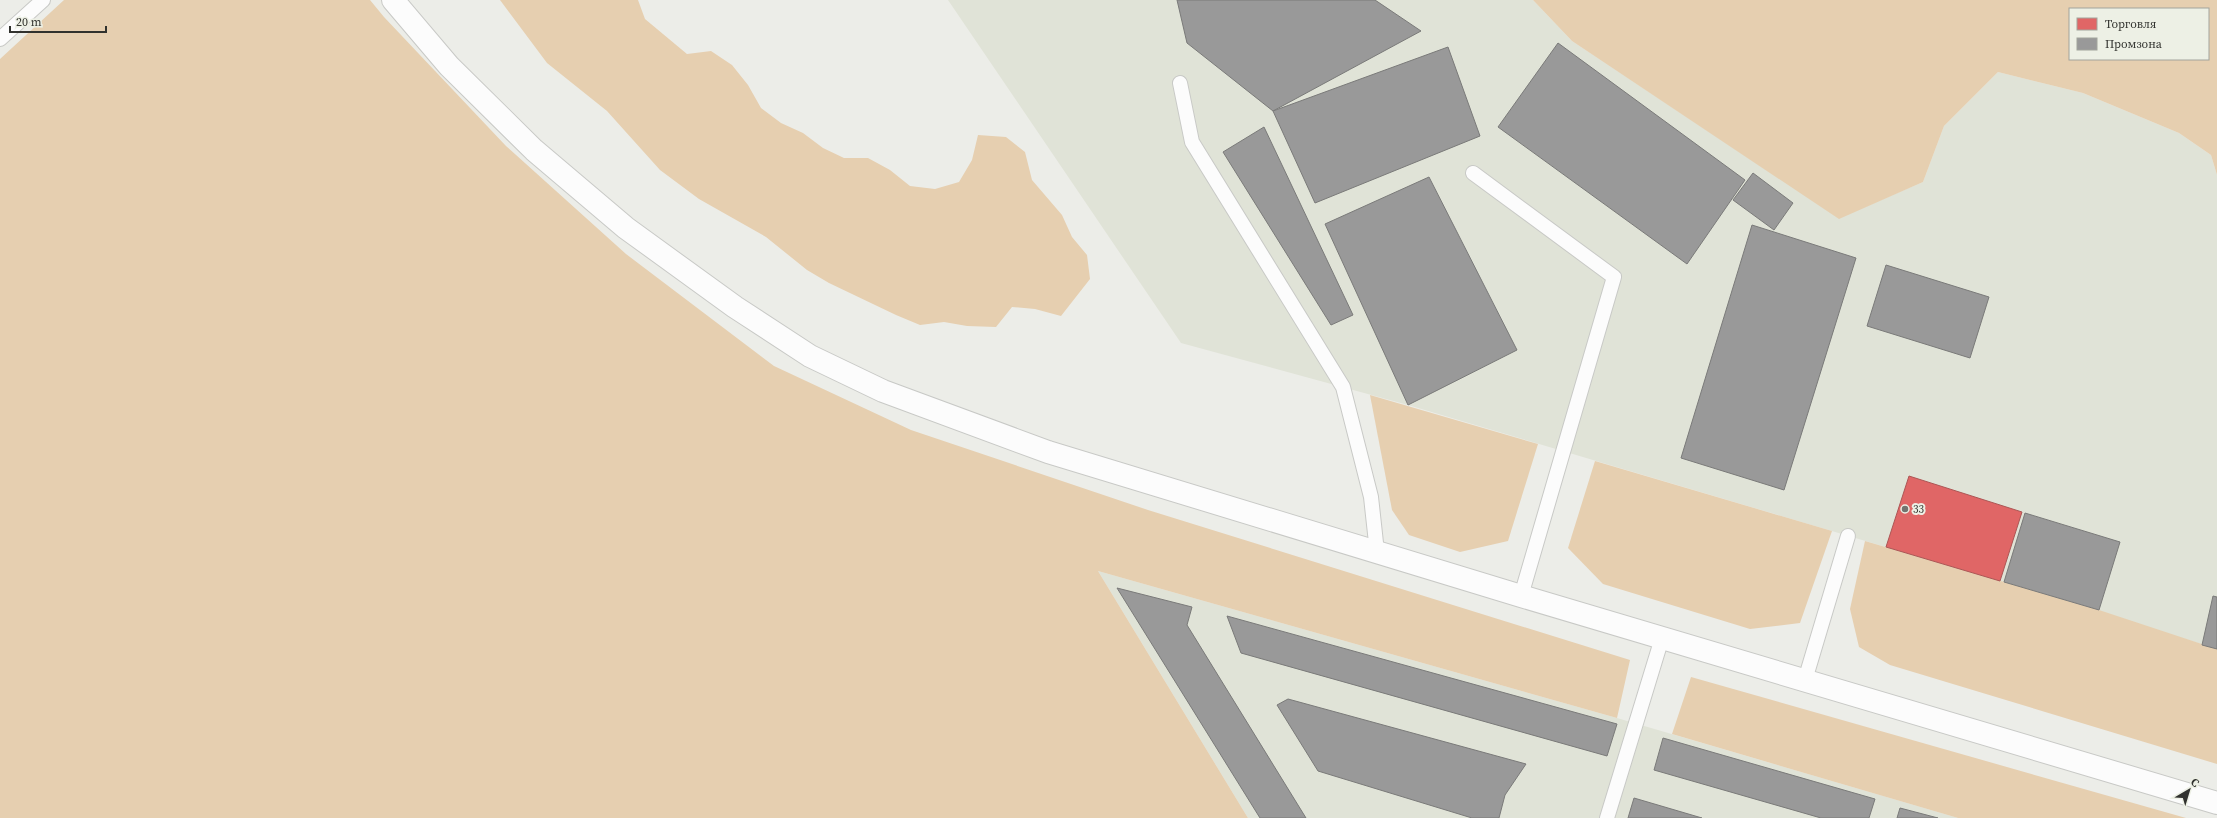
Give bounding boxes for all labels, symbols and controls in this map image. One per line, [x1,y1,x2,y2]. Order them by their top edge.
scale bar [10,8,106,34]
legend [2069,8,2209,60]
text: 20 m [16,14,42,30]
text: Торговля [2105,16,2156,32]
text: Промзона [2105,36,2163,52]
place label: 33 [1913,502,1925,517]
marker: 33 [1900,504,1910,514]
north arrow [2169,770,2209,810]
text: С [2188,774,2202,791]

